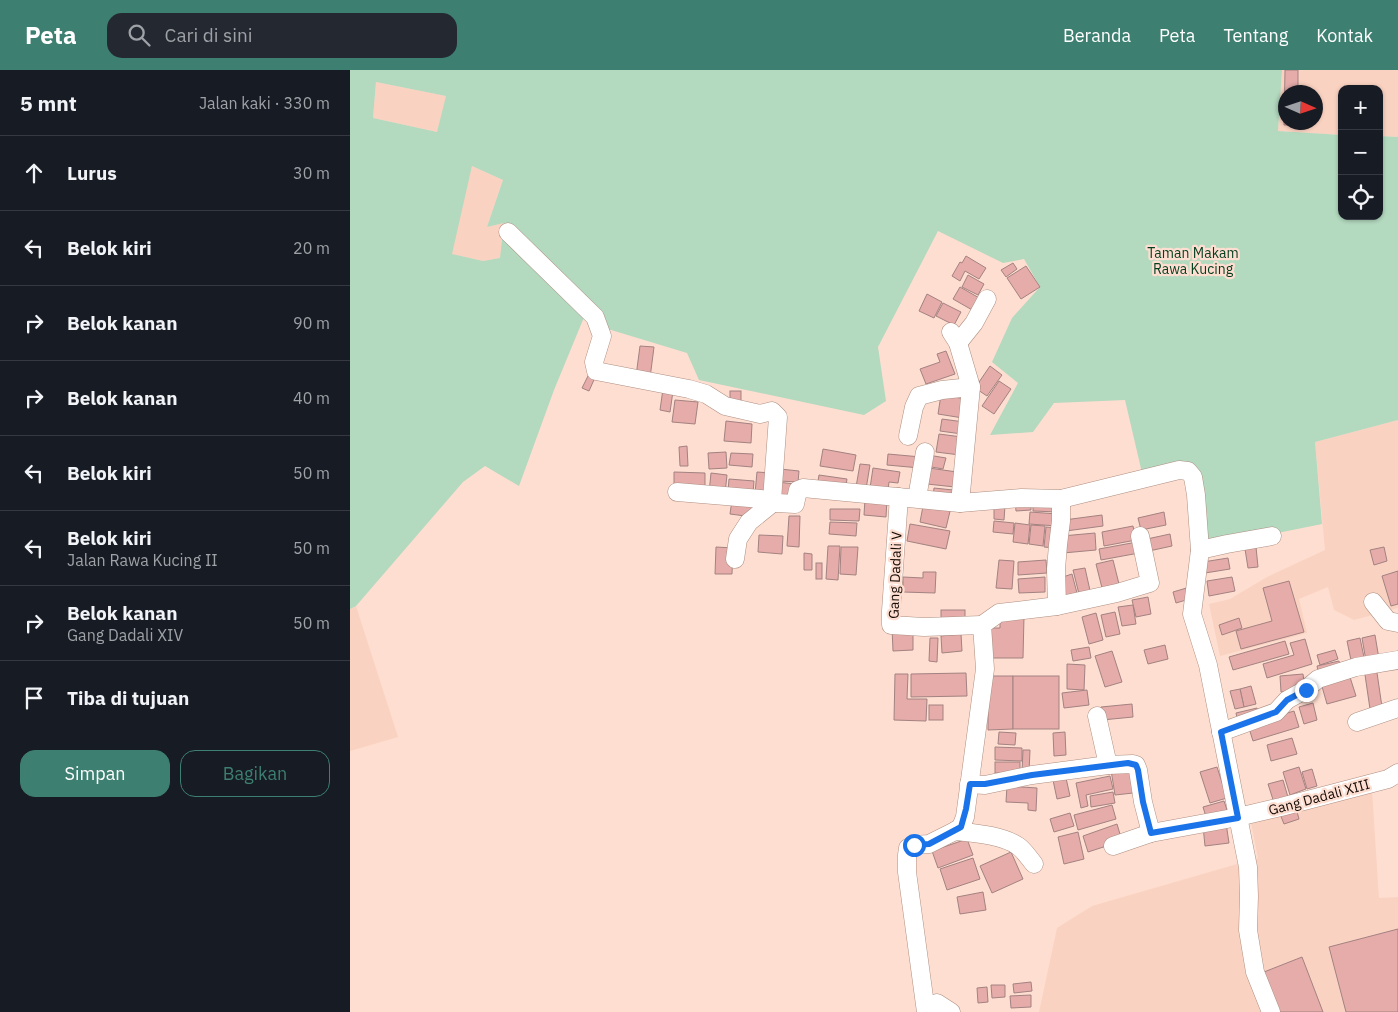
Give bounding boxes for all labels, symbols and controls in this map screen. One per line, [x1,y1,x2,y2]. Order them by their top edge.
search box [107,13,457,58]
text: Peta [25,19,77,51]
icon: search [125,21,153,49]
text: Cari di sini [165,23,253,47]
text: Beranda [1063,24,1131,47]
text: Peta [1159,24,1195,47]
text: Tentang [1223,24,1288,47]
text: Kontak [1316,24,1373,47]
north arrow [1278,85,1323,130]
map controls [1338,85,1383,220]
button: + [1338,85,1383,130]
text: 5 mnt [20,89,77,117]
text: Jalan kaki · 330 m [199,93,330,113]
button: − [1338,130,1383,175]
icon: ahead [20,159,48,187]
text: Lurus [67,161,117,185]
text: 30 m [293,163,330,183]
button: locate [1338,175,1383,220]
icon: left [20,234,48,262]
text: Belok kiri [67,236,152,260]
text: 20 m [293,238,330,258]
park label: Taman Makam Rawa Kucing [1147,244,1239,278]
icon: right [20,309,48,337]
text: Belok kanan [67,311,178,335]
text: 90 m [293,313,330,333]
icon: right [20,384,48,412]
text: Belok kanan [67,386,178,410]
text: 40 m [293,388,330,408]
icon: left [20,459,48,487]
text: Belok kiri [67,461,152,485]
text: 50 m [293,463,330,483]
text: Belok kiri [67,526,152,550]
street label: Gang Dadali V [884,531,906,619]
icon: left [20,534,48,562]
text: 50 m [293,538,330,558]
text: Jalan Rawa Kucing II [67,550,218,570]
text: Belok kanan [67,601,178,625]
icon: right [20,609,48,637]
text: 50 m [293,613,330,633]
text: Gang Dadali XIV [67,625,183,645]
route end [1295,679,1318,702]
icon: arrive [20,684,48,712]
text: Tiba di tujuan [67,686,189,710]
button: Simpan [20,750,170,797]
button: Bagikan [180,750,330,797]
street label: Gang Dadali XIII [1266,775,1372,819]
route start [903,834,926,857]

